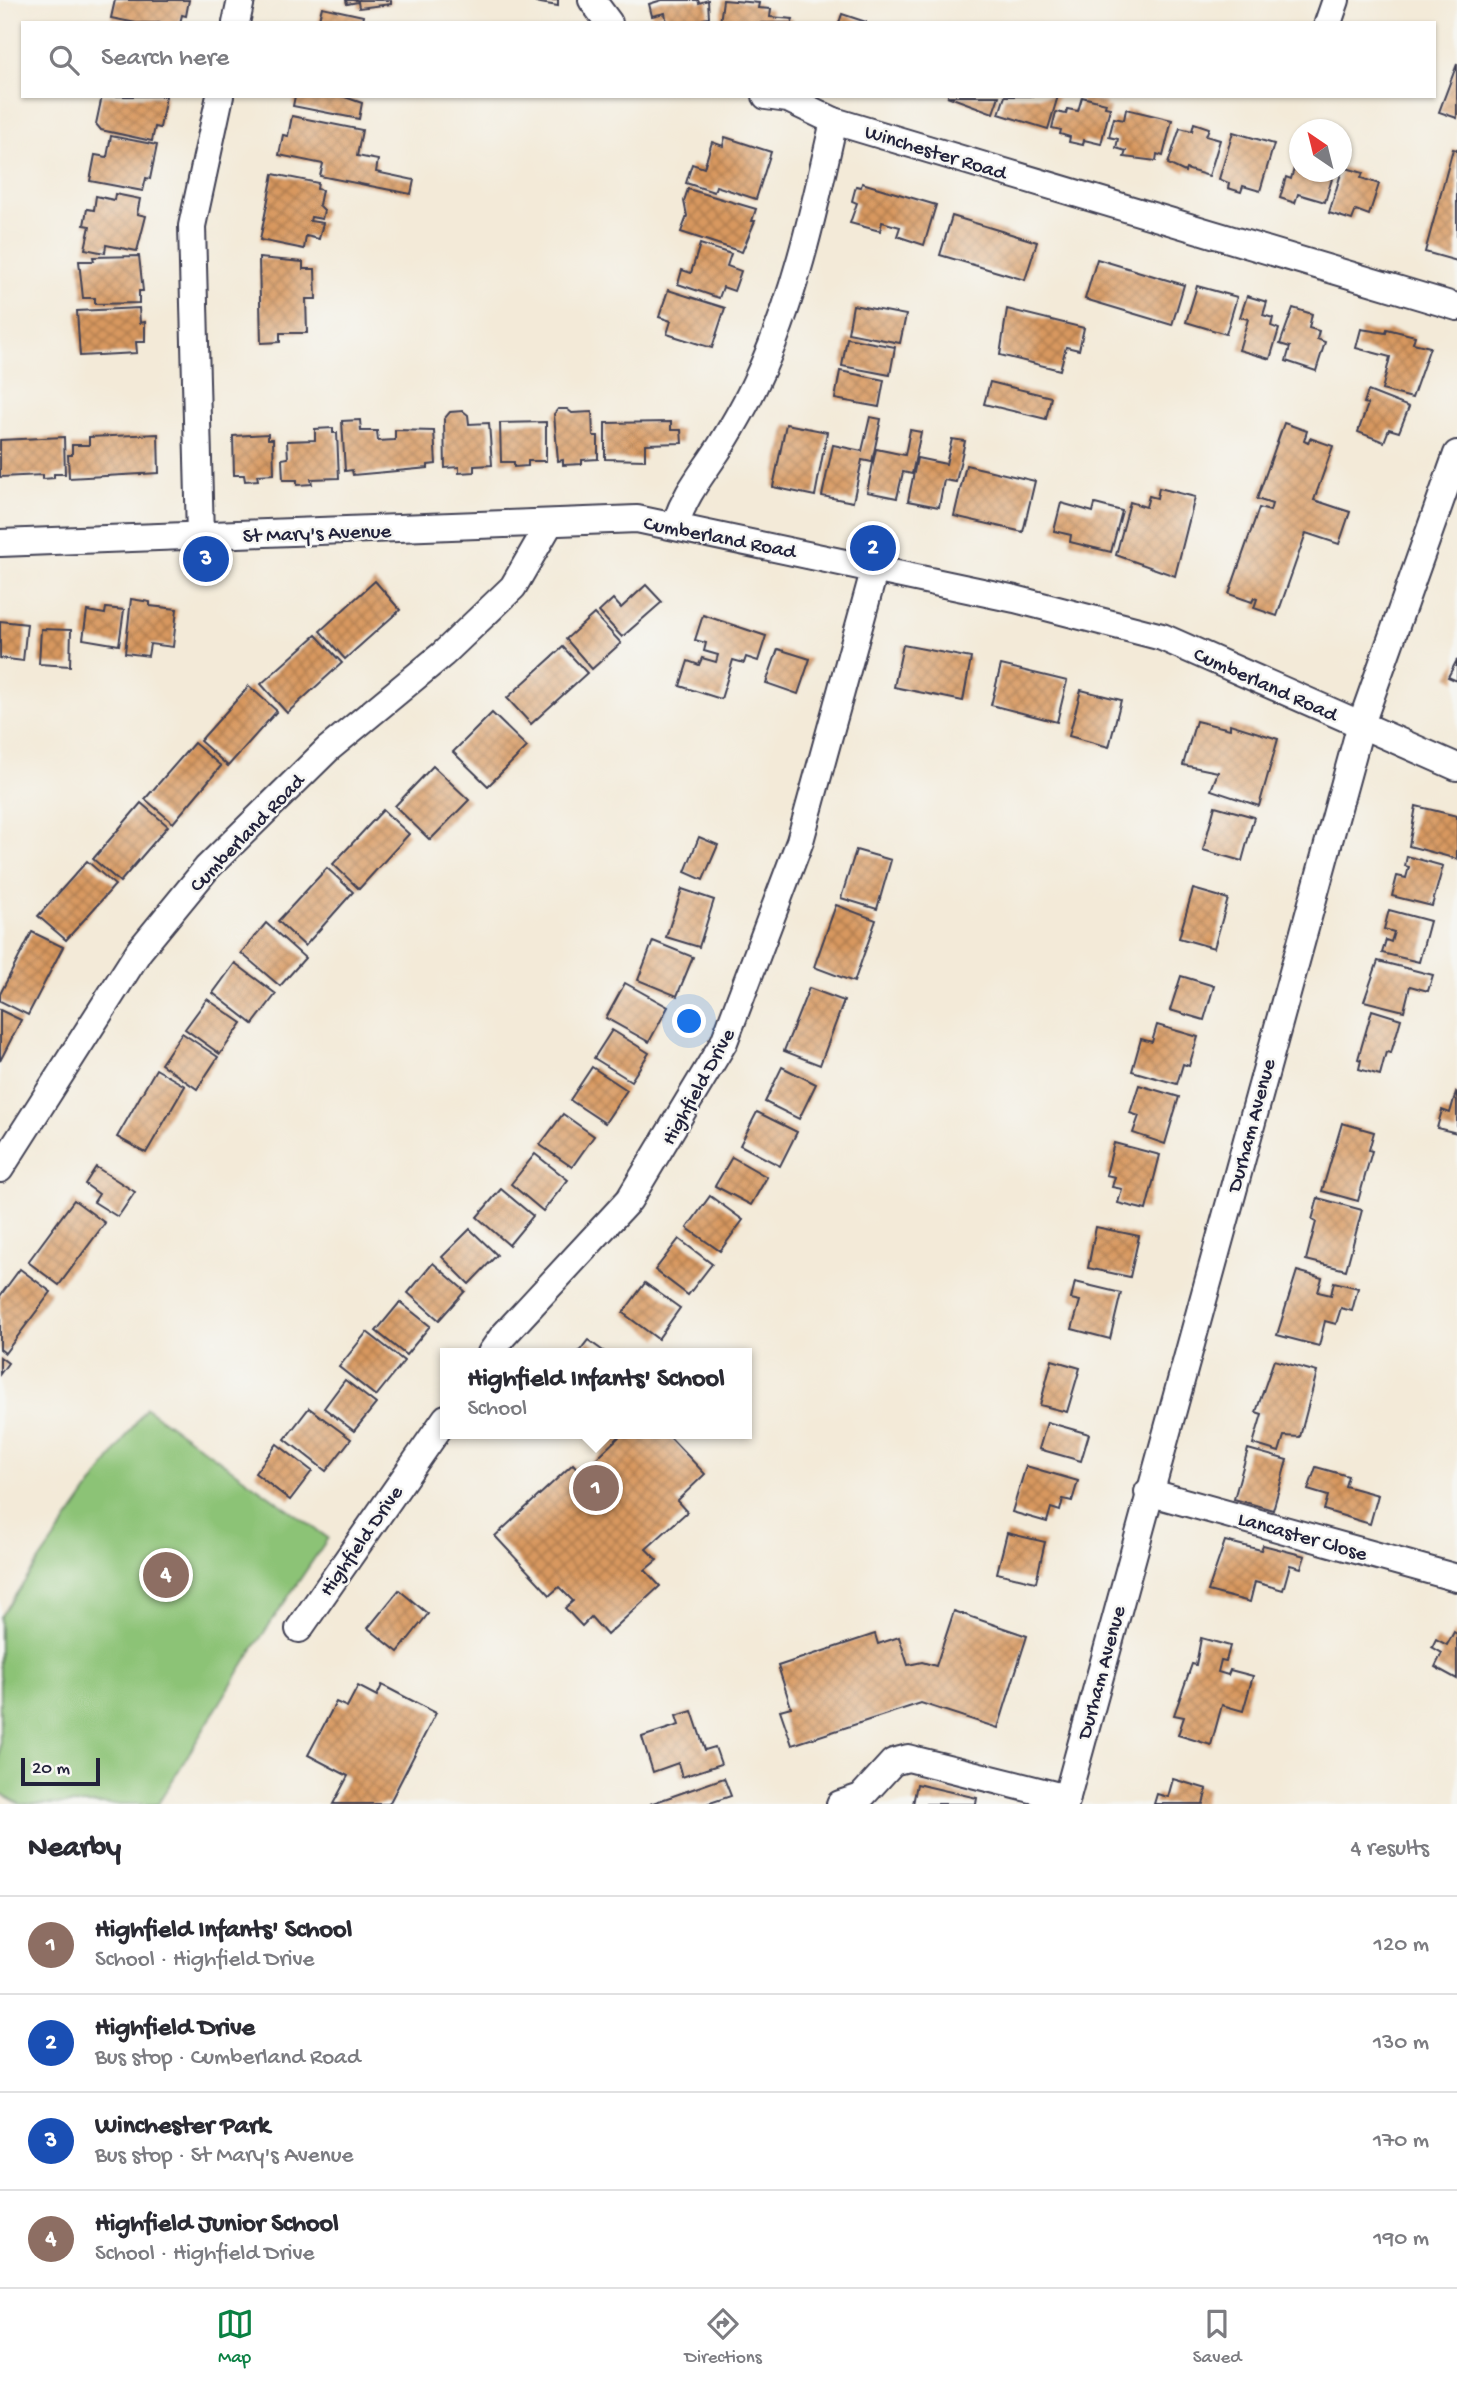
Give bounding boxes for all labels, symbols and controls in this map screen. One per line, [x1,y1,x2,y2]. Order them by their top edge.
search box [21,21,1436,98]
icon: search [45,41,83,79]
text: Search here [101,44,229,75]
north arrow [1289,119,1352,182]
street label: Winchester Road [861,121,1011,188]
street label: Cumberland Road [641,512,799,567]
street label: St Mary's Avenue [242,520,393,551]
pin: 2 [850,522,896,574]
pin: 3 [183,533,229,585]
street label: Cumberland Road [1189,643,1342,730]
street label: Cumberland Road [186,769,312,899]
your location [672,1004,706,1038]
street label: Highfield Drive [658,1024,743,1150]
street label: Durham Avenue [1223,1055,1283,1197]
popup [440,1348,752,1439]
text: Highfield Infants' School [467,1365,725,1396]
text: School [467,1396,527,1423]
pin: 1 [573,1462,619,1514]
street label: Highfield Drive [316,1481,411,1602]
street label: Lancaster Close [1235,1508,1371,1569]
pin: 4 [143,1549,189,1601]
street label: Durham Avenue [1073,1602,1133,1744]
scale bar [21,1755,100,1787]
text: 20 m [32,1758,70,1781]
text: Nearby [28,1832,121,1867]
text: 4 results [1350,1836,1429,1863]
text: Highfield Infants' School [95,1916,352,1947]
text: 1 [46,1932,56,1959]
text: 120 m [1374,1932,1429,1959]
text: School · Highfield Drive [95,1947,314,1974]
text: Highfield Drive [95,2014,255,2045]
text: 2 [45,2030,57,2057]
text: 130 m [1373,2030,1429,2057]
text: Bus stop · Cumberland Road [95,2045,360,2072]
text: Winchester Park [95,2112,270,2143]
text: 3 [45,2128,57,2155]
text: 170 m [1373,2128,1429,2155]
text: Bus stop · St Mary's Avenue [95,2143,353,2170]
text: Highfield Junior School [95,2210,339,2241]
text: 4 [46,2226,56,2253]
text: 190 m [1373,2226,1429,2253]
text: School · Highfield Drive [95,2241,314,2268]
tab: Map [216,2305,254,2370]
tab: Directions [685,2305,762,2370]
tab: Saved [1193,2305,1241,2370]

